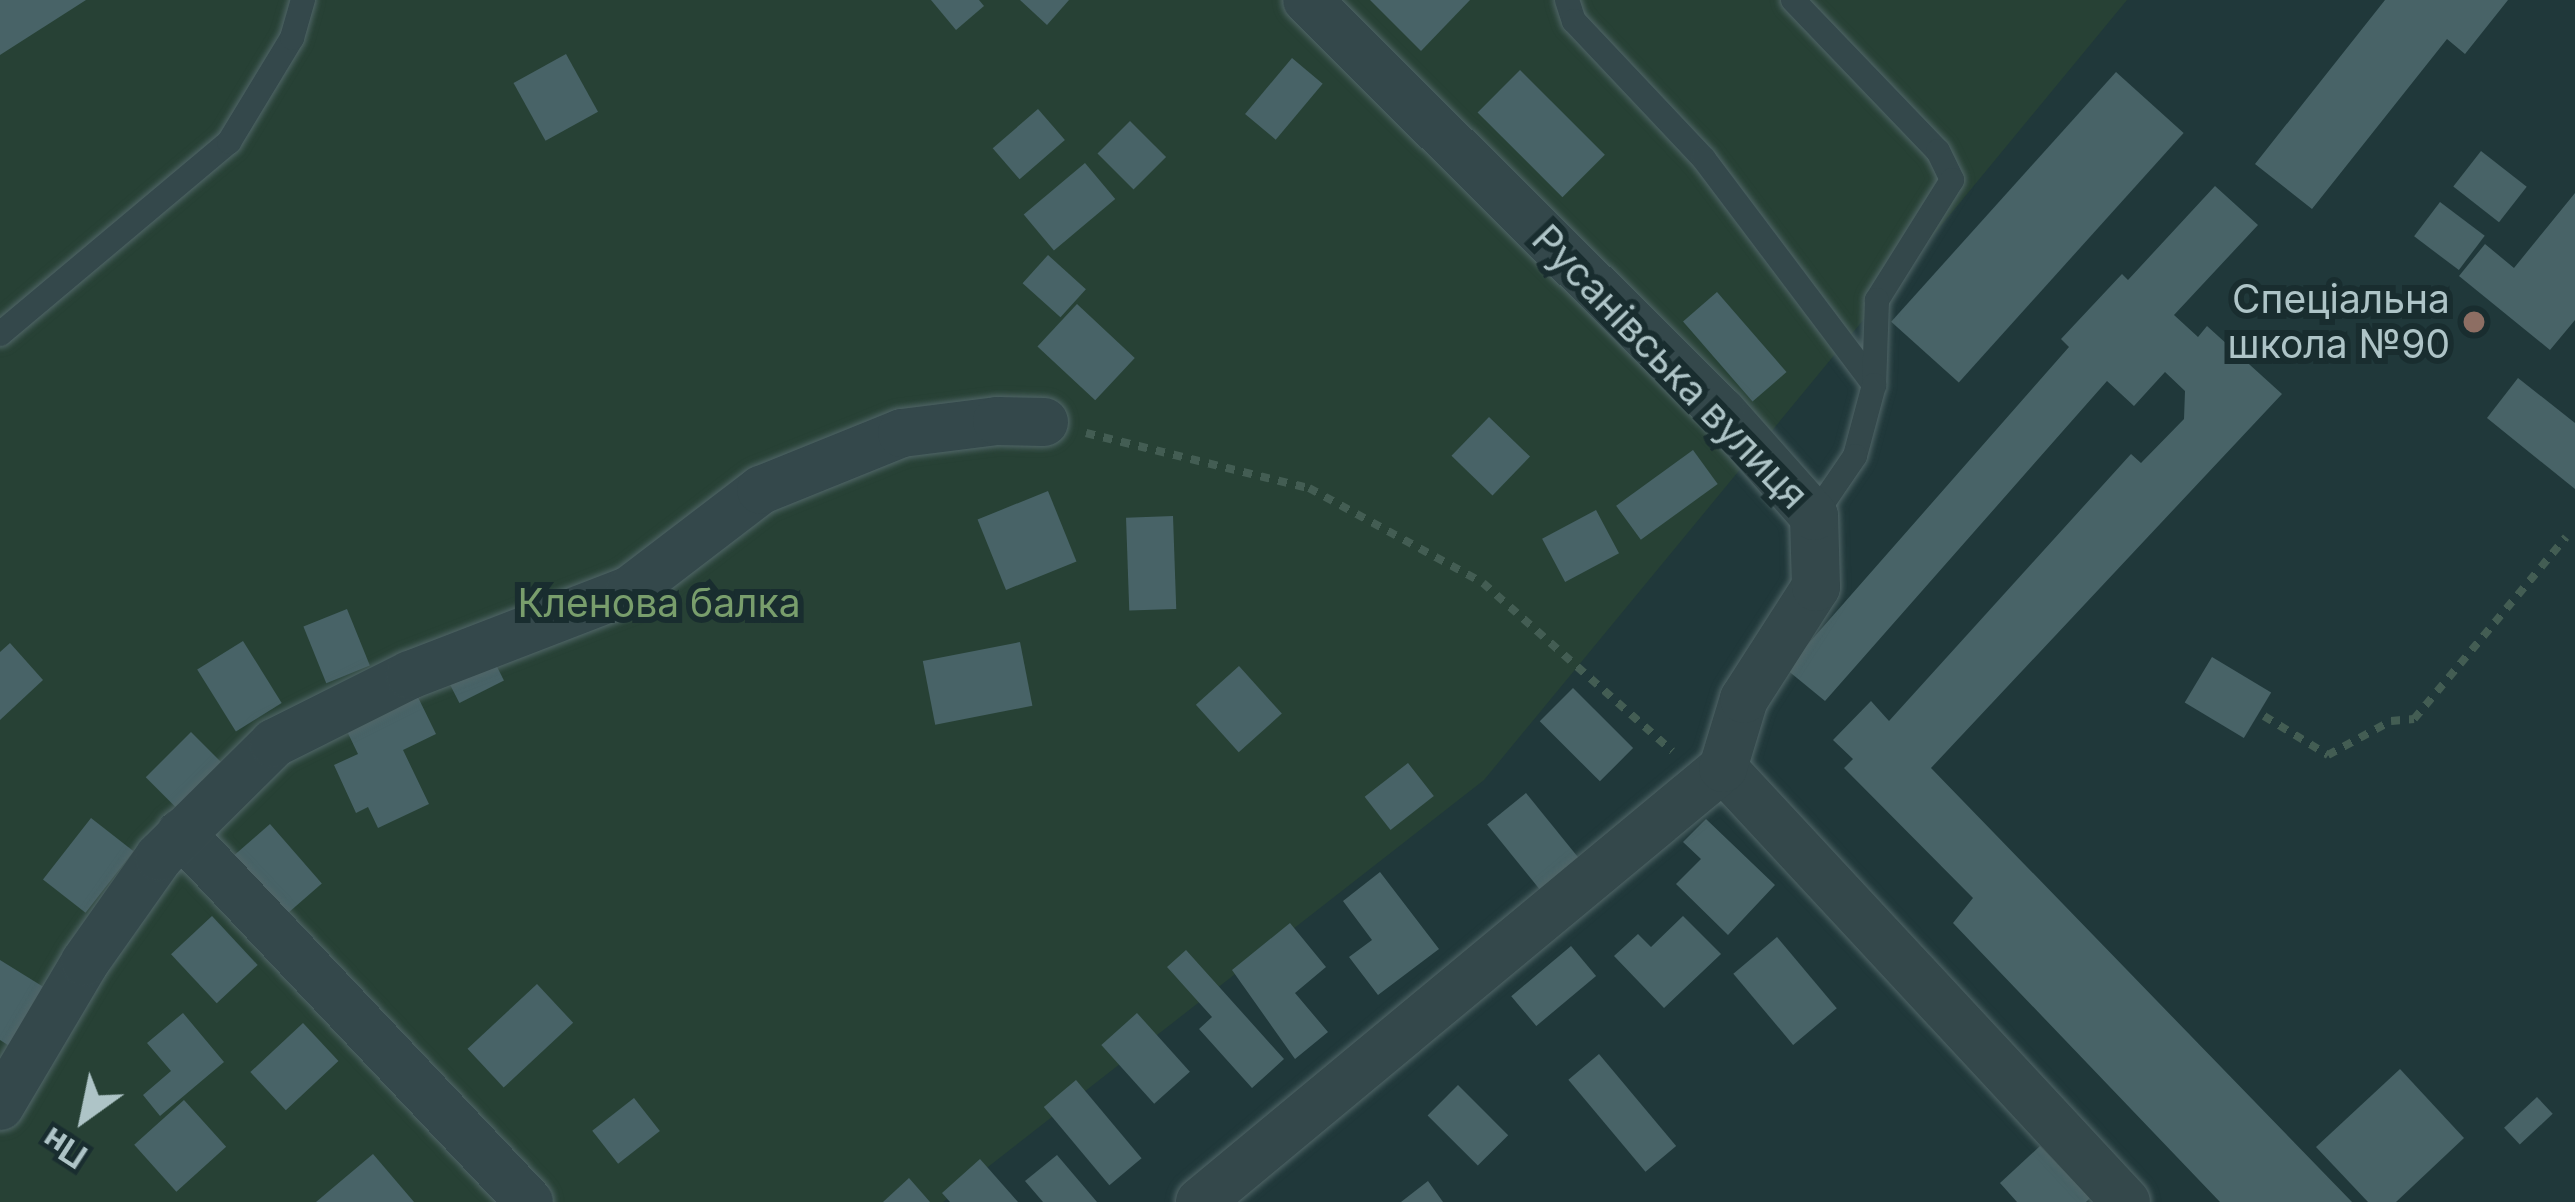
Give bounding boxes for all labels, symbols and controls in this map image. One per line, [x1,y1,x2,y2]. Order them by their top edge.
street label: Русанівська вулиця [1523,216,1817,518]
place label: Спеціальна школа №90 [2228,277,2450,368]
marker: Спеціальна школа №90 [2461,309,2487,335]
park label: Кленова балка [517,580,801,626]
north arrow [24,1058,144,1178]
text: Пн [35,1119,94,1177]

